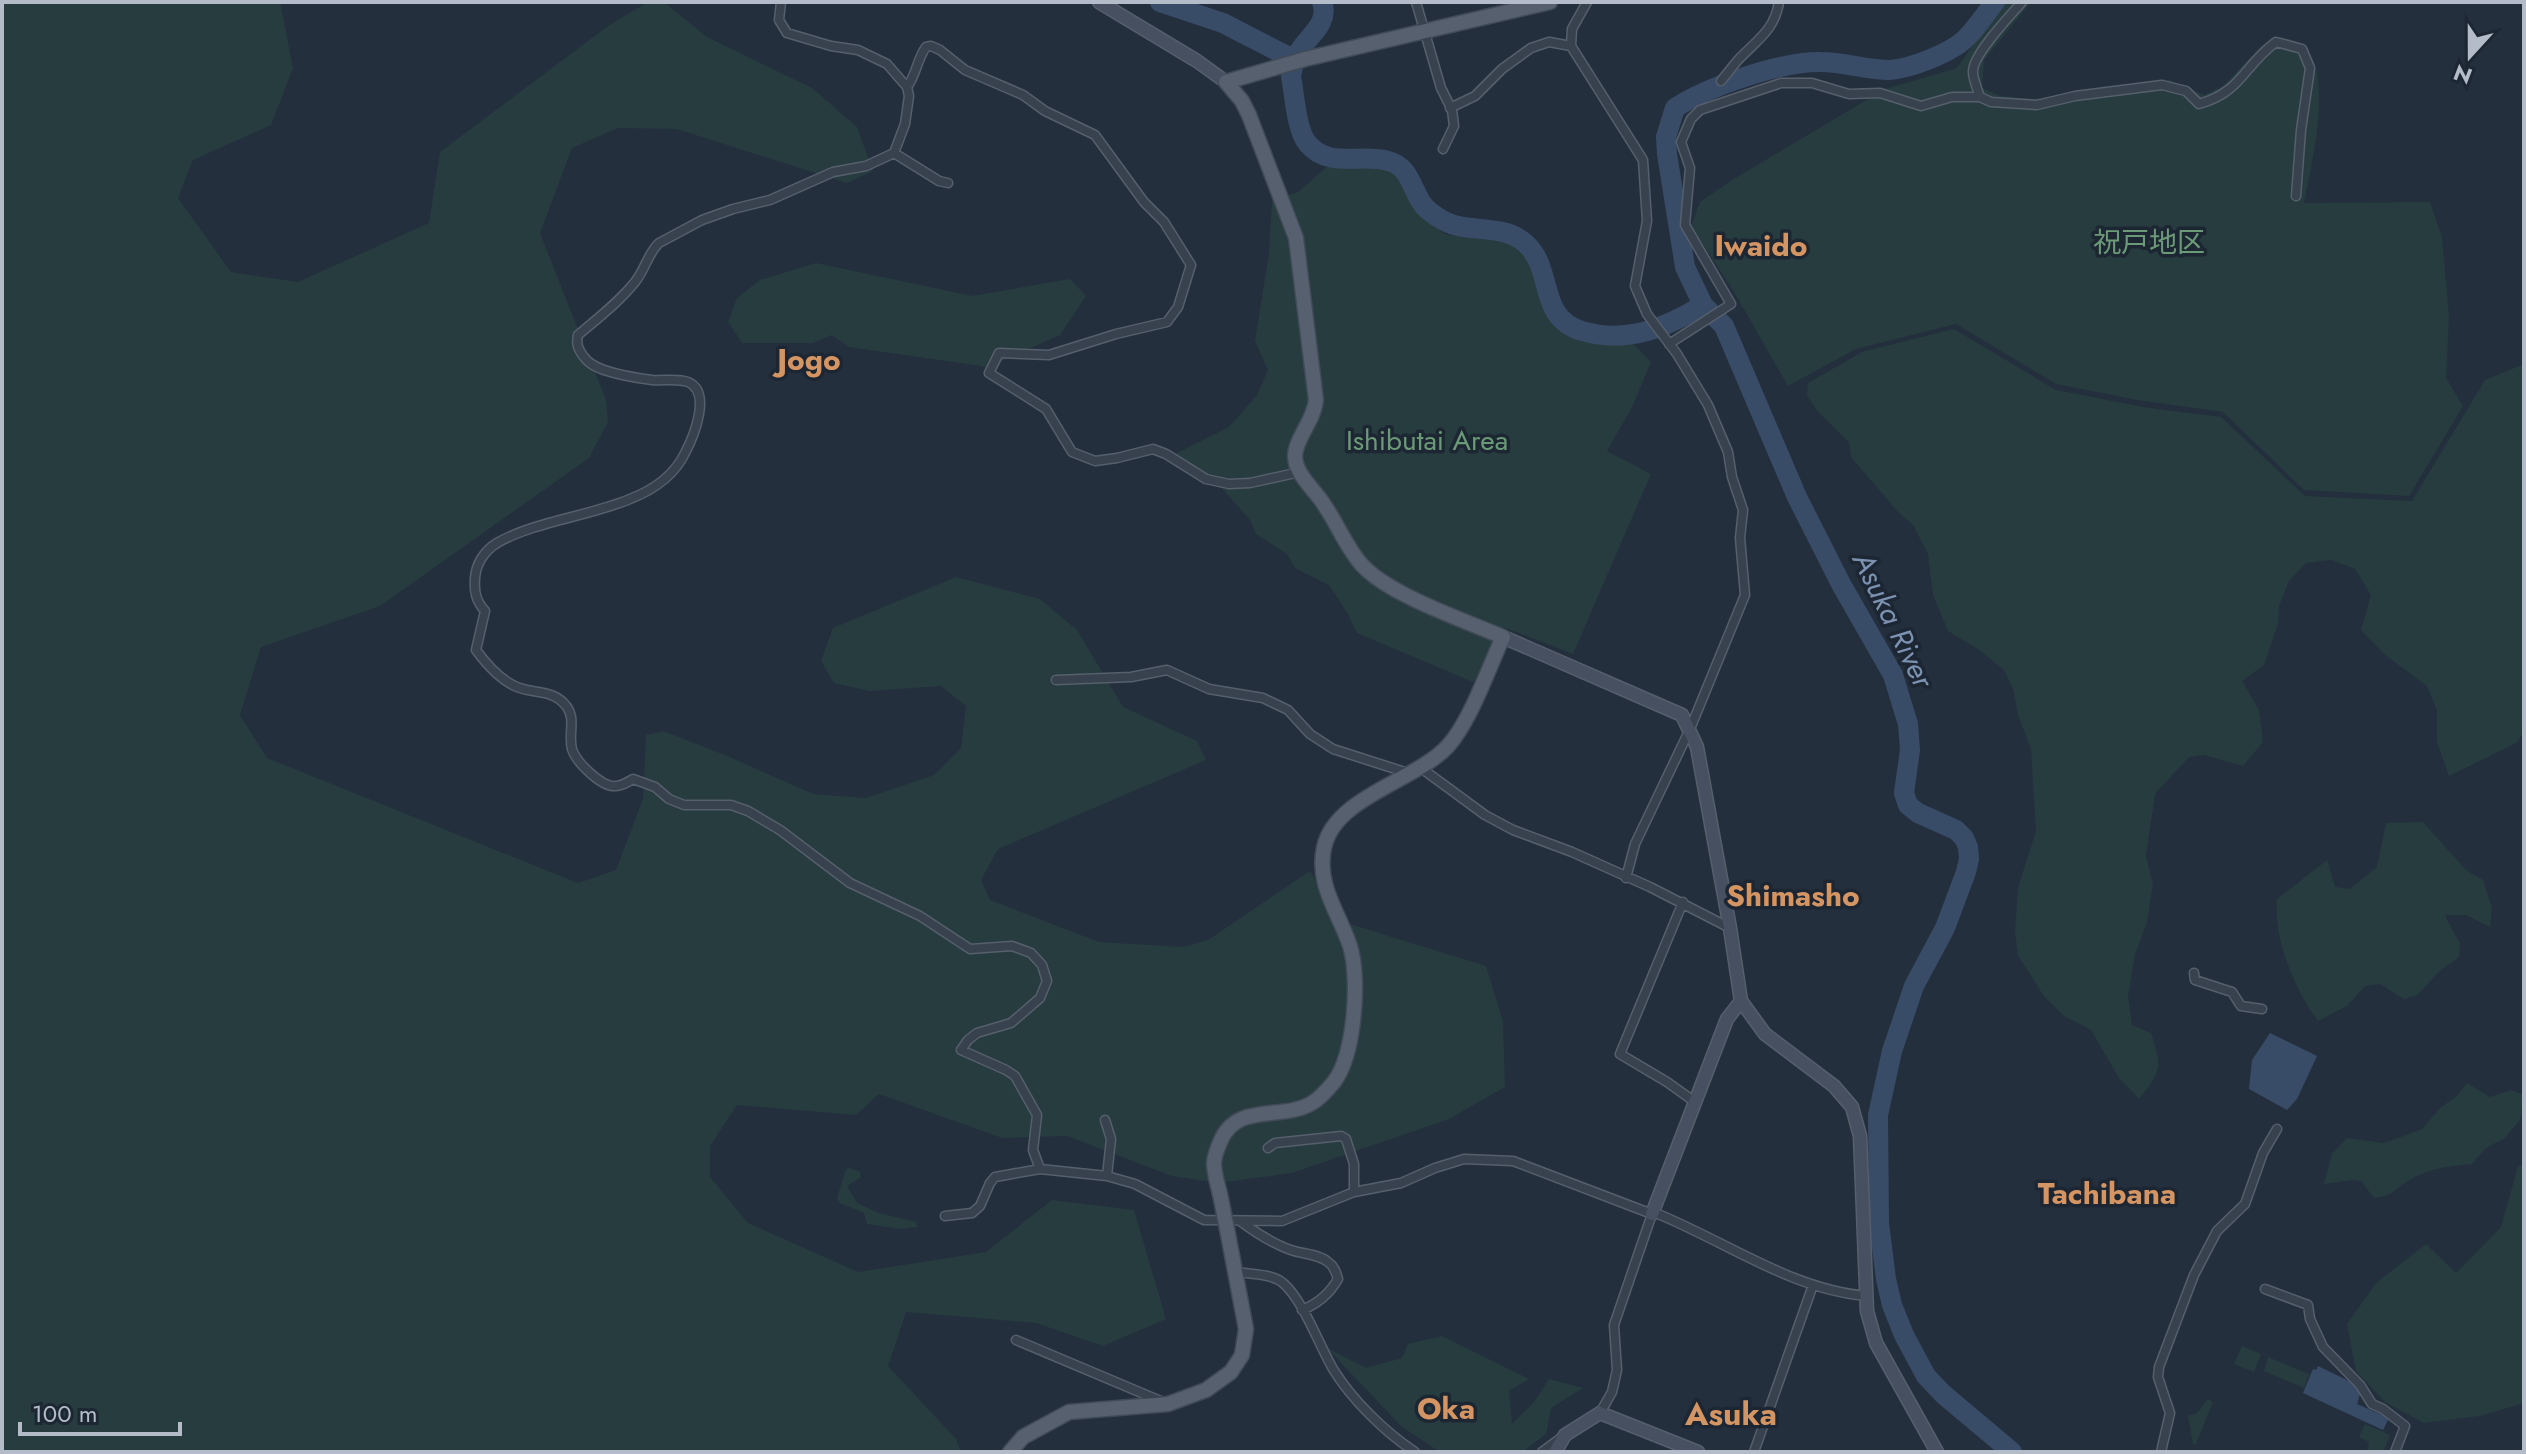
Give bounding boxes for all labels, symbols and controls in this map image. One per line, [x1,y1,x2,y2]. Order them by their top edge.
north arrow [2430,16,2510,96]
text: N [2449,57,2477,93]
park label: 祝戸地区 [2093,222,2205,263]
district label: Iwaido [1714,224,1808,267]
district label: Jogo [772,338,841,381]
park label: Ishibutai Area [1346,420,1508,461]
water label: Asuka River [1842,544,1946,697]
district label: Shimasho [1726,874,1860,917]
district label: Tachibana [2038,1172,2176,1215]
scale bar [20,1386,180,1436]
district label: Oka [1417,1387,1475,1430]
district label: Asuka [1684,1391,1777,1437]
text: 100 m [32,1396,98,1431]

